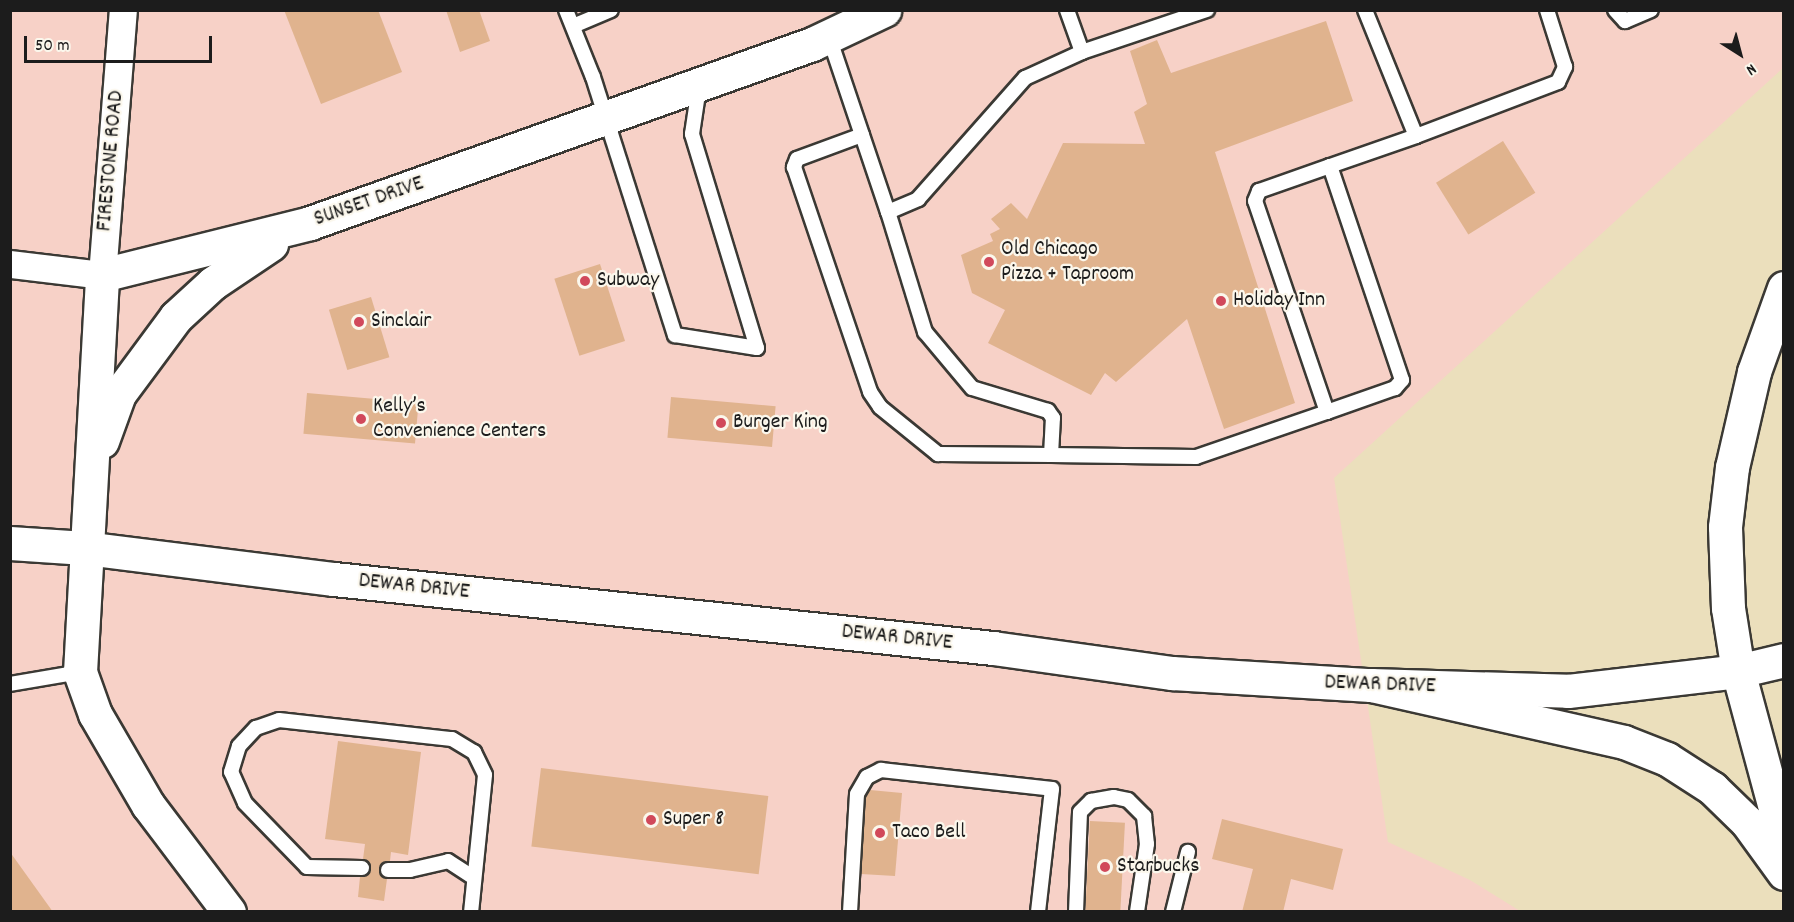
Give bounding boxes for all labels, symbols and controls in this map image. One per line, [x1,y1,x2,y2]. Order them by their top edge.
scale bar [27,24,214,62]
north arrow [1710,24,1770,84]
text: 50 m [35,34,70,59]
text: N [1741,57,1761,81]
street label: FIRESTONE ROAD [92,90,130,232]
street label: SUNSET DRIVE [311,171,427,233]
place label: Old Chicago Pizza + Taproom [1001,236,1134,288]
marker: Old Chicago Pizza + Taproom [982,255,996,269]
place label: Subway [597,268,659,294]
marker: Subway [578,274,592,288]
place label: Holiday Inn [1233,288,1325,314]
marker: Holiday Inn [1214,294,1228,308]
place label: Sinclair [371,309,431,335]
marker: Sinclair [352,315,366,329]
place label: Kelly’s Convenience Centers [373,393,546,445]
place label: Burger King [733,410,828,436]
marker: Kelly’s Convenience Centers [354,412,368,426]
marker: Burger King [714,416,728,430]
street label: DEWAR DRIVE [357,568,471,606]
street label: DEWAR DRIVE [840,619,954,657]
street label: DEWAR DRIVE [1324,670,1436,700]
place label: Super 8 [663,807,724,833]
marker: Super 8 [644,813,658,827]
place label: Taco Bell [892,820,965,846]
marker: Taco Bell [873,826,887,840]
place label: Starbucks [1117,854,1199,880]
marker: Starbucks [1098,860,1112,874]

